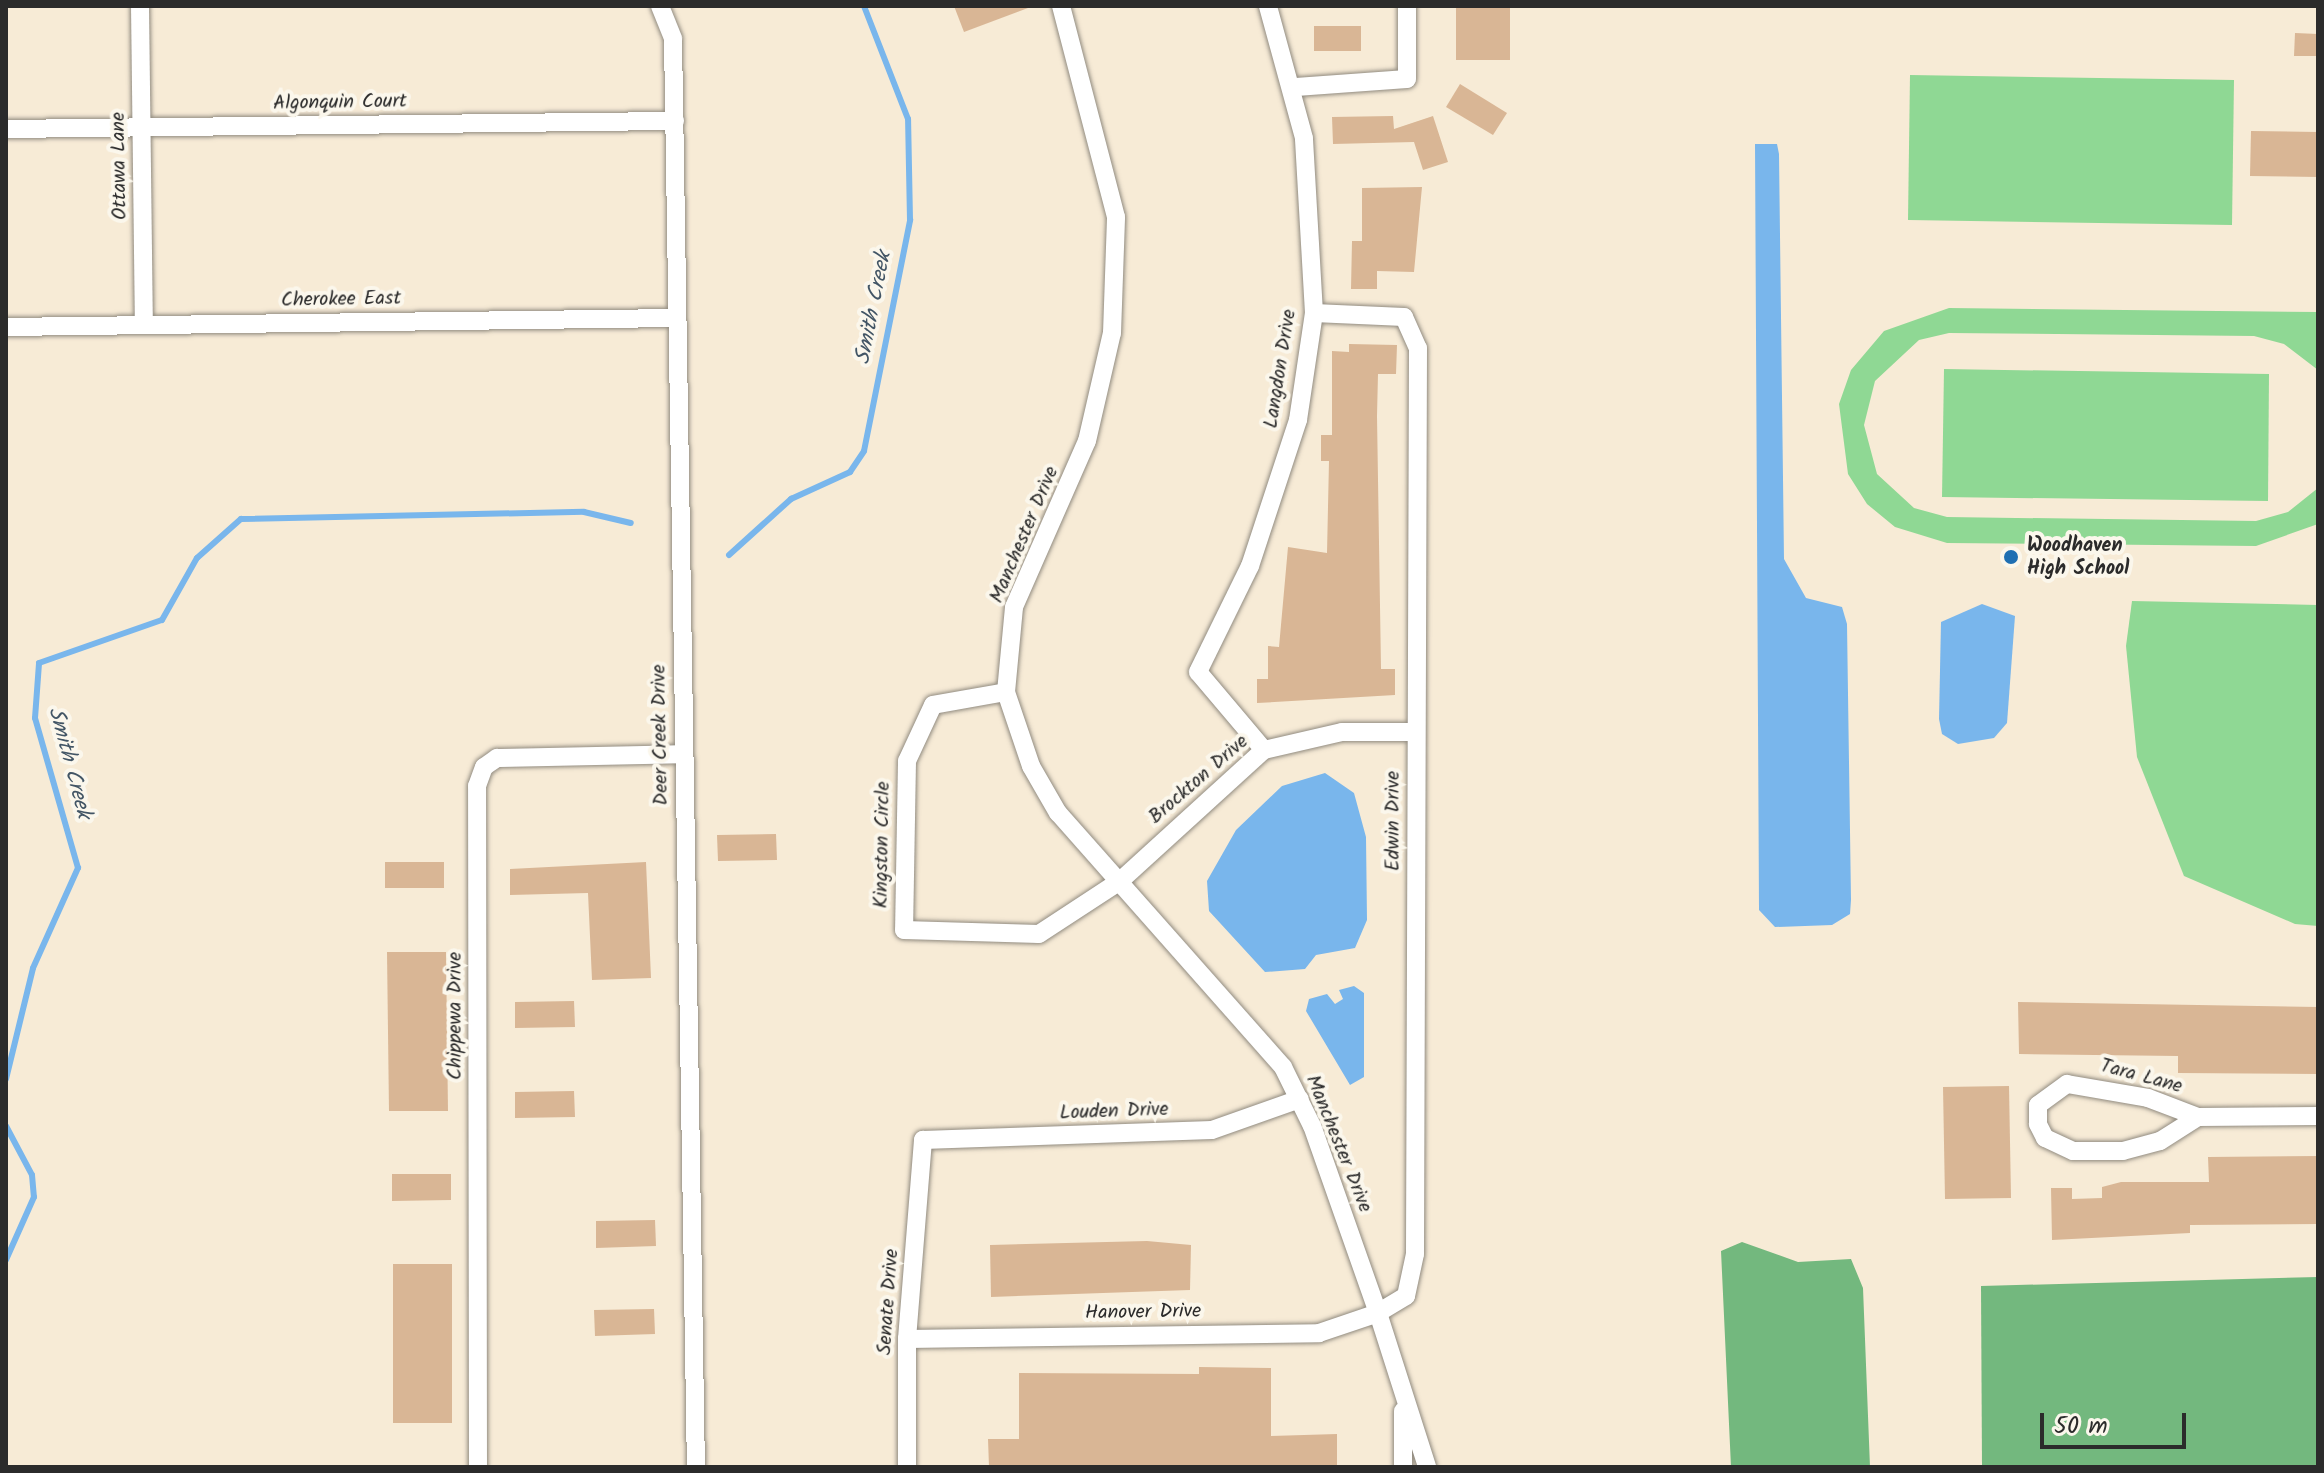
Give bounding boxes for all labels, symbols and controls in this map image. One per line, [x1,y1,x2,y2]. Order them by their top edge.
street label: Algonquin Court [273,90,407,116]
street label: Ottawa Lane [107,112,133,220]
water label: Smith Creek [850,249,898,367]
street label: Cherokee East [281,287,401,313]
street label: Langdon Drive [1260,308,1302,430]
street label: Manchester Drive [985,463,1065,607]
place label: Woodhaven High School [2027,534,2129,581]
marker: Woodhaven High School [2002,548,2020,566]
street label: Deer Creek Drive [648,664,674,806]
water label: Smith Creek [41,704,97,822]
street label: Brockton Drive [1144,730,1254,830]
street label: Edwin Drive [1382,771,1406,871]
street label: Kingston Circle [870,781,896,909]
street label: Chippewa Drive [444,952,468,1080]
street label: Tara Lane [2097,1055,2185,1099]
street label: Manchester Drive [1300,1072,1376,1216]
street label: Louden Drive [1059,1098,1169,1126]
street label: Senate Drive [873,1248,905,1356]
street label: Hanover Drive [1085,1300,1201,1326]
scale bar [2044,1397,2190,1447]
text: 50 m [2054,1407,2108,1446]

